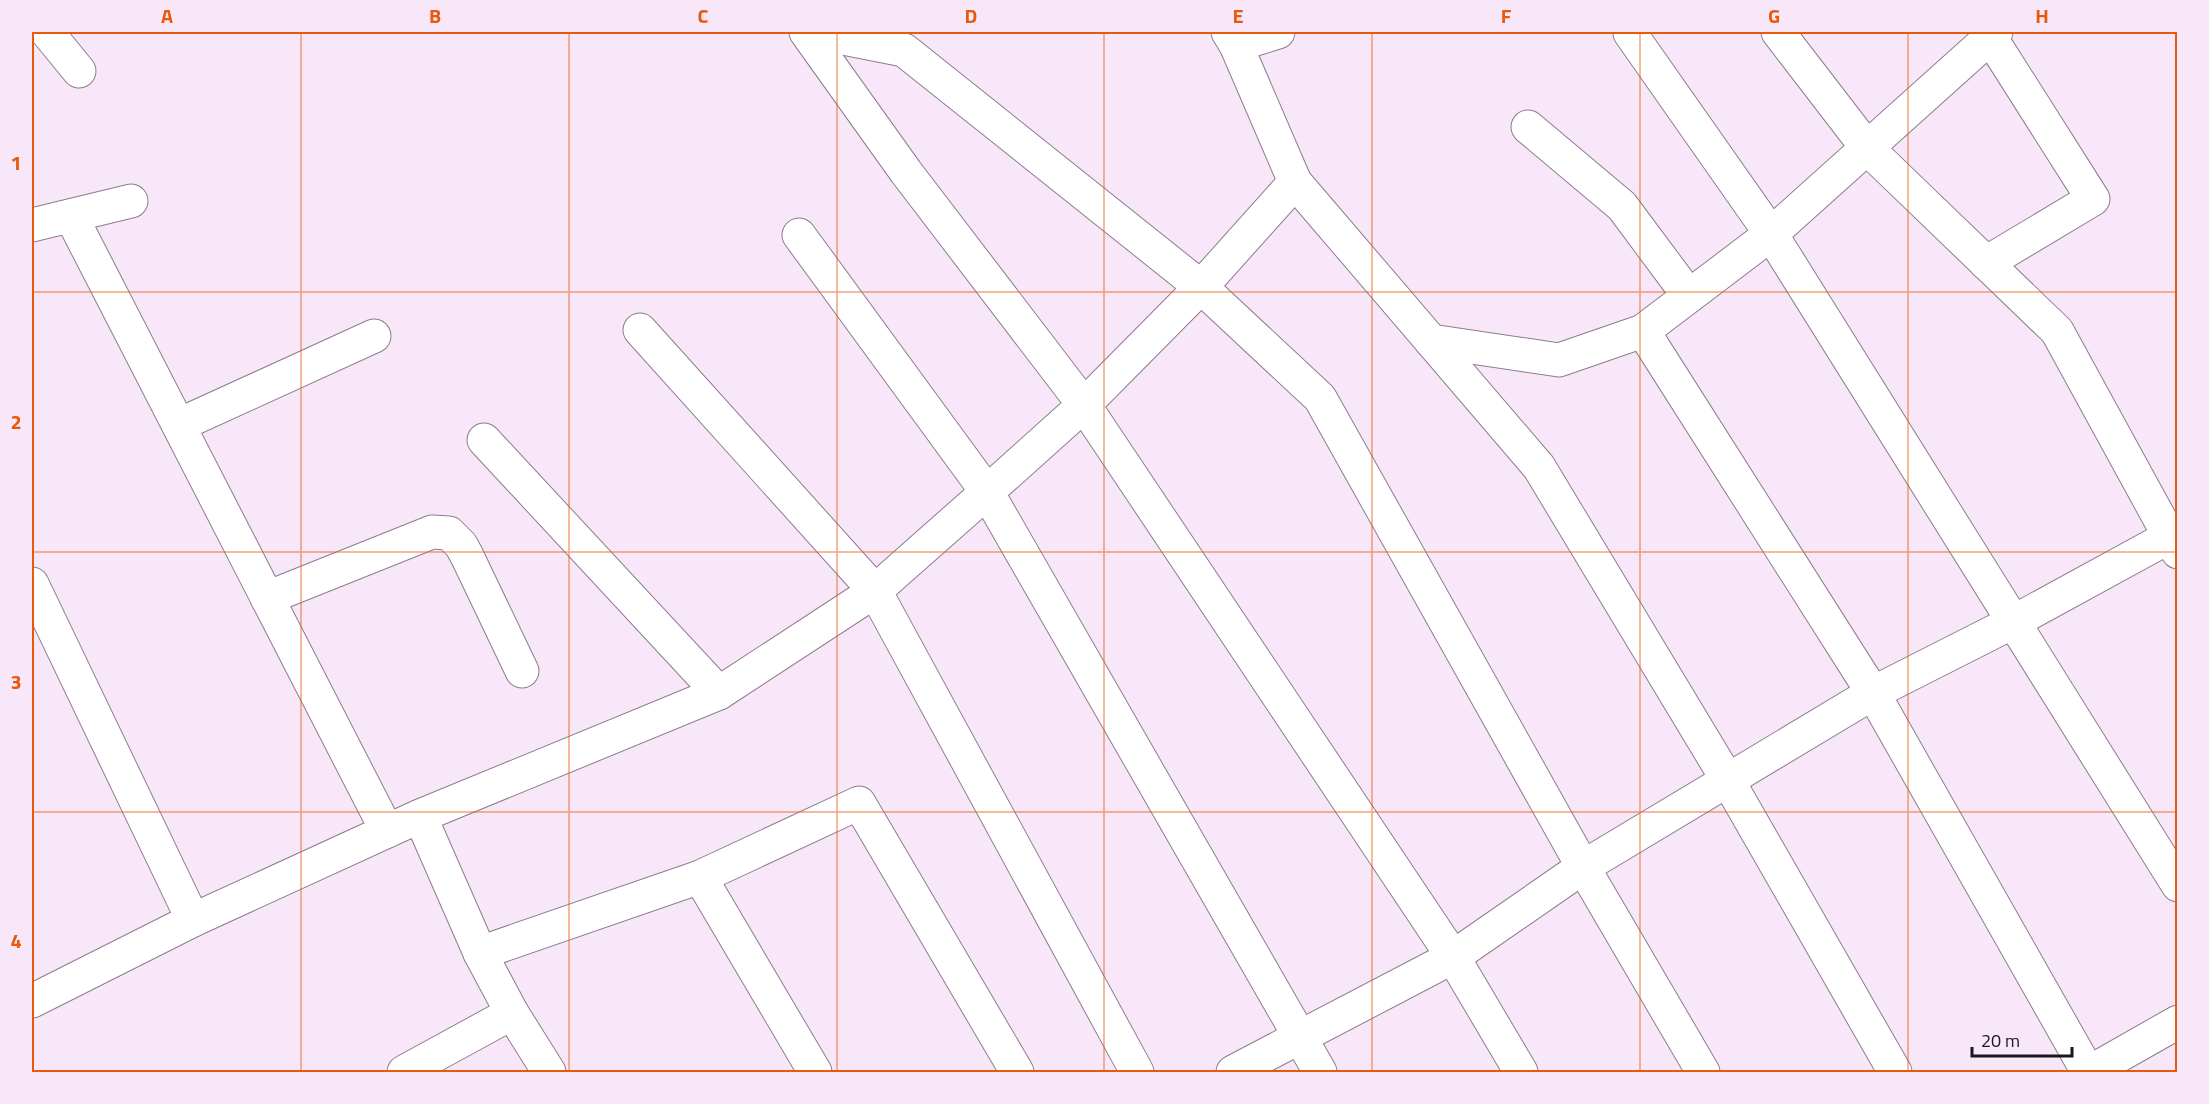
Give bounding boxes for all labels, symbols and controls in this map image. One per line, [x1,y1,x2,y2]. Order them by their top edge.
text: A [161,0,173,31]
text: B [429,0,441,31]
text: C [698,0,709,31]
text: D [965,0,977,31]
text: E [1232,0,1244,31]
text: F [1501,0,1512,31]
text: G [1768,0,1780,31]
text: H [2035,0,2049,31]
text: 1 [10,147,22,178]
text: 2 [10,406,22,437]
text: 3 [10,666,22,697]
text: 4 [10,925,22,956]
scale bar [1972,1020,2072,1058]
text: 20 m [1981,1027,2020,1054]

